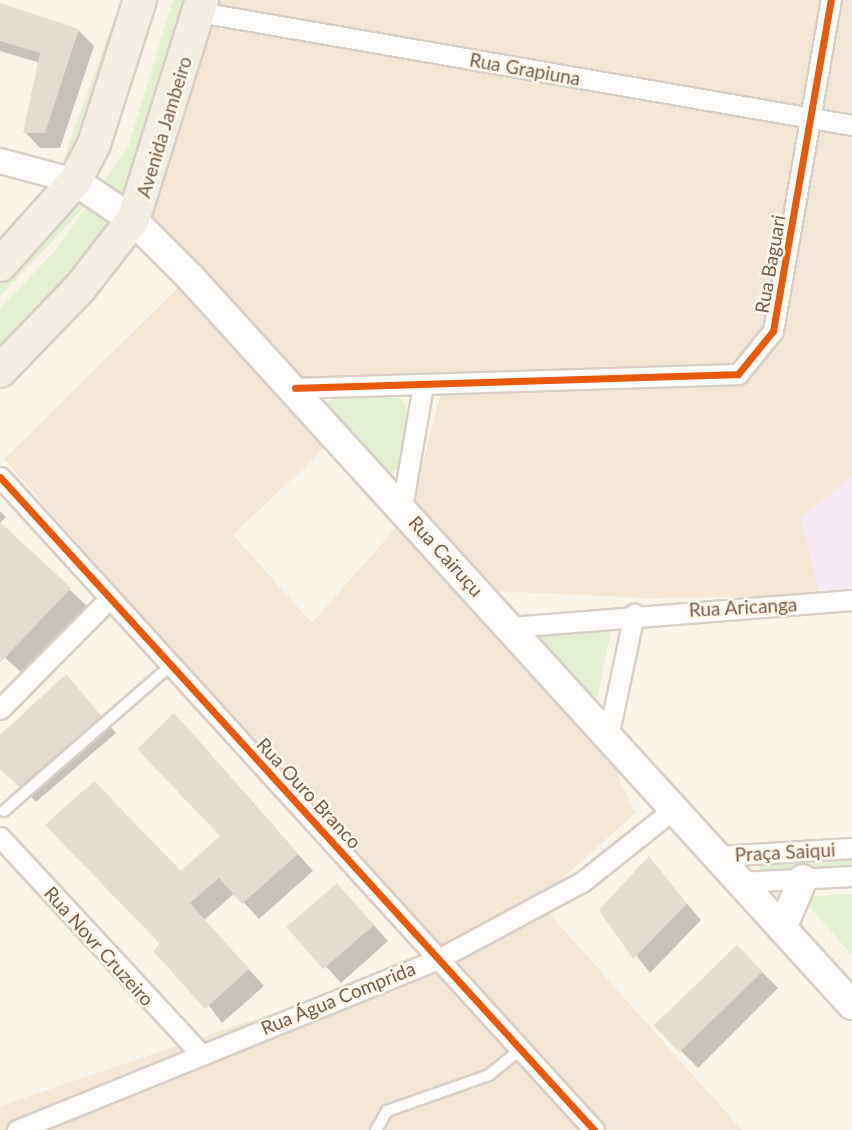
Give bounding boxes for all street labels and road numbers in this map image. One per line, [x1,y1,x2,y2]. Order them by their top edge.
street label: Rua Grapiuna [468,48,582,90]
street label: Avenida Jambeiro [132,53,196,201]
street label: Rua Baguari [750,213,790,315]
street label: Rua Cairuçu [404,511,488,601]
street label: Rua Aricanga [688,593,798,621]
street label: Rua Ouro Branco [252,733,366,853]
street label: Praça Saiqui [734,838,836,866]
street label: Rua Novr Cruzeiro [39,881,159,1011]
street label: Rua Água Comprida [257,956,419,1040]

